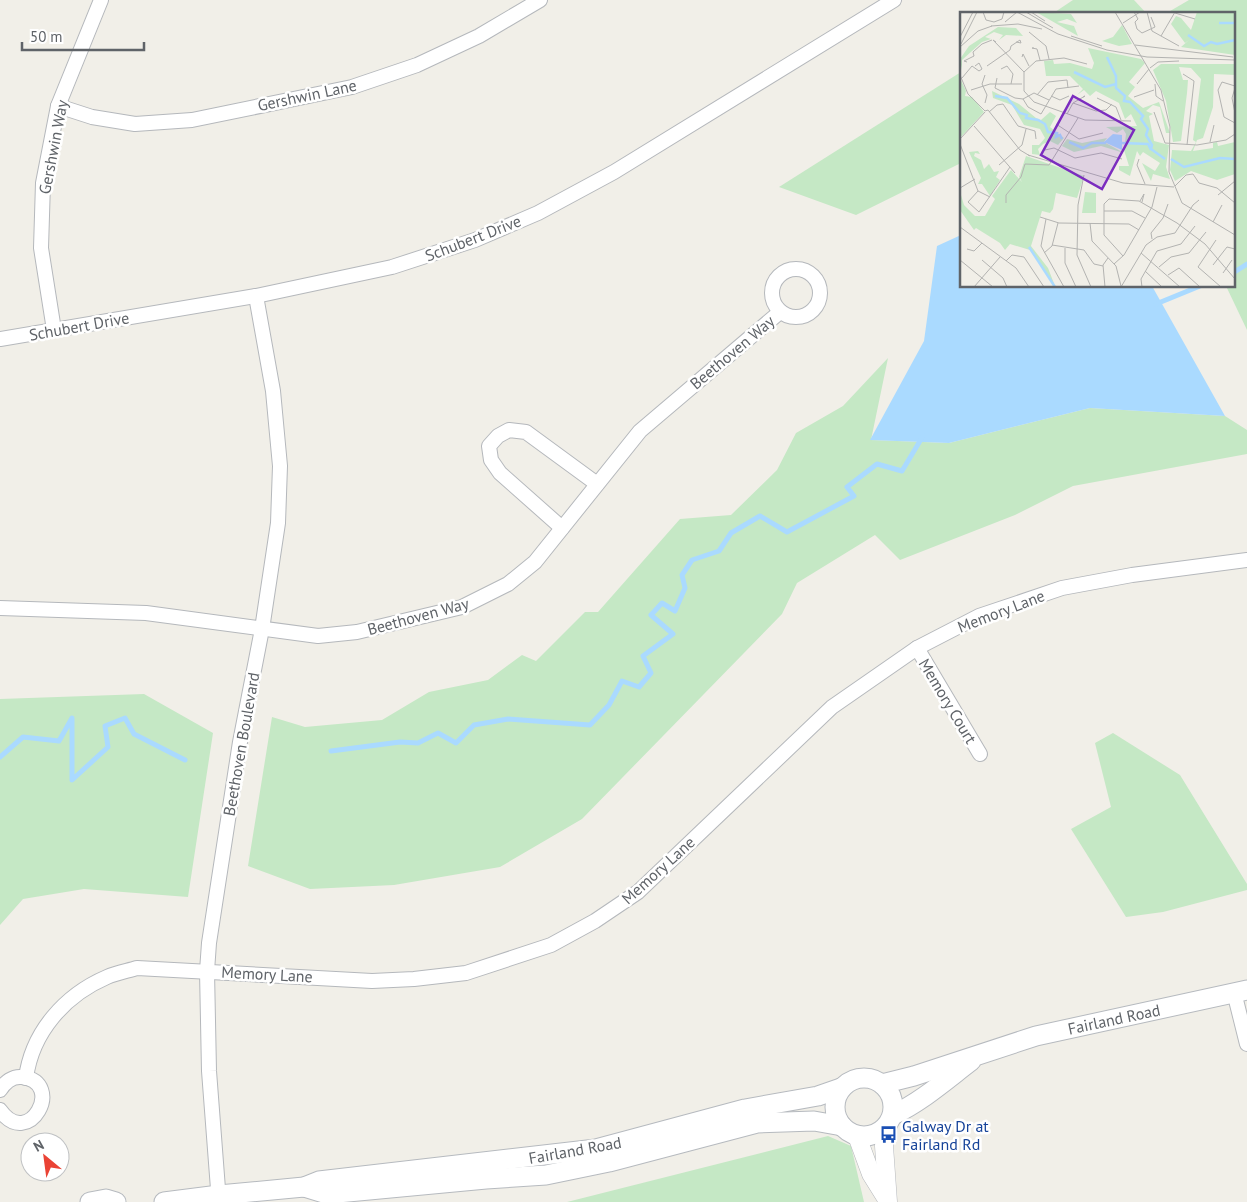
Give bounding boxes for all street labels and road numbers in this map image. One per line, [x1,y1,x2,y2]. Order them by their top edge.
street label: Gershwin Lane [256,75,358,115]
street label: Gershwin Way [34,98,72,196]
street label: Schubert Drive [422,211,524,265]
street label: Schubert Drive [27,307,131,345]
street label: Beethoven Way [686,310,779,393]
street label: Memory Lane [955,585,1047,637]
street label: Beethoven Way [365,593,472,639]
street label: Memory Court [915,655,982,748]
street label: Beethoven Boulevard [219,671,263,817]
street label: Memory Lane [617,832,699,908]
street label: Memory Lane [221,962,313,986]
street label: Fairland Road [1066,999,1162,1039]
street label: Fairland Road [527,1132,623,1168]

